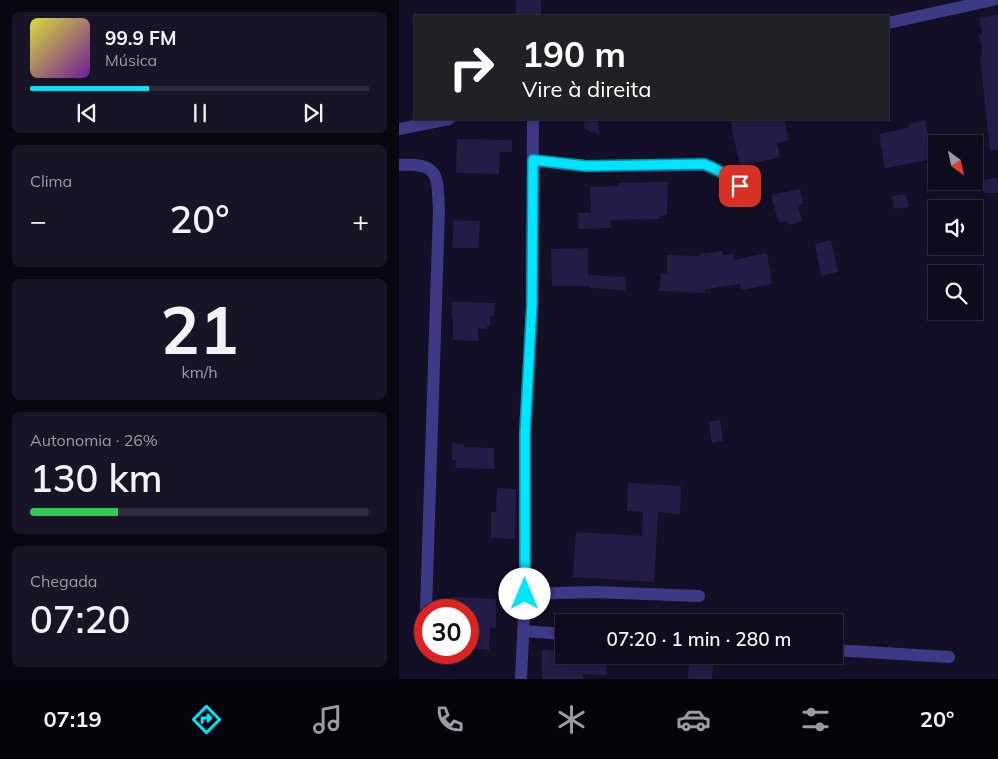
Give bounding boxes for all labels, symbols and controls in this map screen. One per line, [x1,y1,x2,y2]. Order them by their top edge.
text: 99.9 FM [105,26,177,50]
text: 190 m [522,32,626,76]
icon: right [439,35,504,100]
text: Música [105,50,157,70]
text: Vire à direita [522,75,651,103]
icon: previous [73,99,101,127]
icon: pause [186,99,214,127]
icon: next [299,99,327,127]
north arrow [928,135,983,190]
map controls [928,135,983,320]
pin [719,165,761,207]
text: Clima [30,171,72,191]
icon: arrive [726,172,754,200]
text: 20° [170,195,229,243]
button: sound [928,200,983,255]
text: − [30,203,47,238]
text: + [352,203,369,238]
button: search [928,265,983,320]
text: 21 [160,289,239,370]
text: km/h [181,362,218,382]
text: Autonomia · 26% [30,430,158,450]
text: 130 km [30,454,163,502]
position arrow [498,567,550,619]
text: Chegada [30,571,97,591]
text: 07:20 [30,595,130,643]
speed limit sign: 30 [414,599,479,664]
text: 07:20 · 1 min · 280 m [606,627,792,651]
icon: directions [189,702,224,737]
icon: music [310,702,345,737]
icon: phone [432,702,467,737]
icon: climate [554,702,589,737]
icon: car [676,702,711,737]
icon: filters [798,702,833,737]
text: 07:19 [43,705,102,733]
text: 20° [920,705,954,733]

